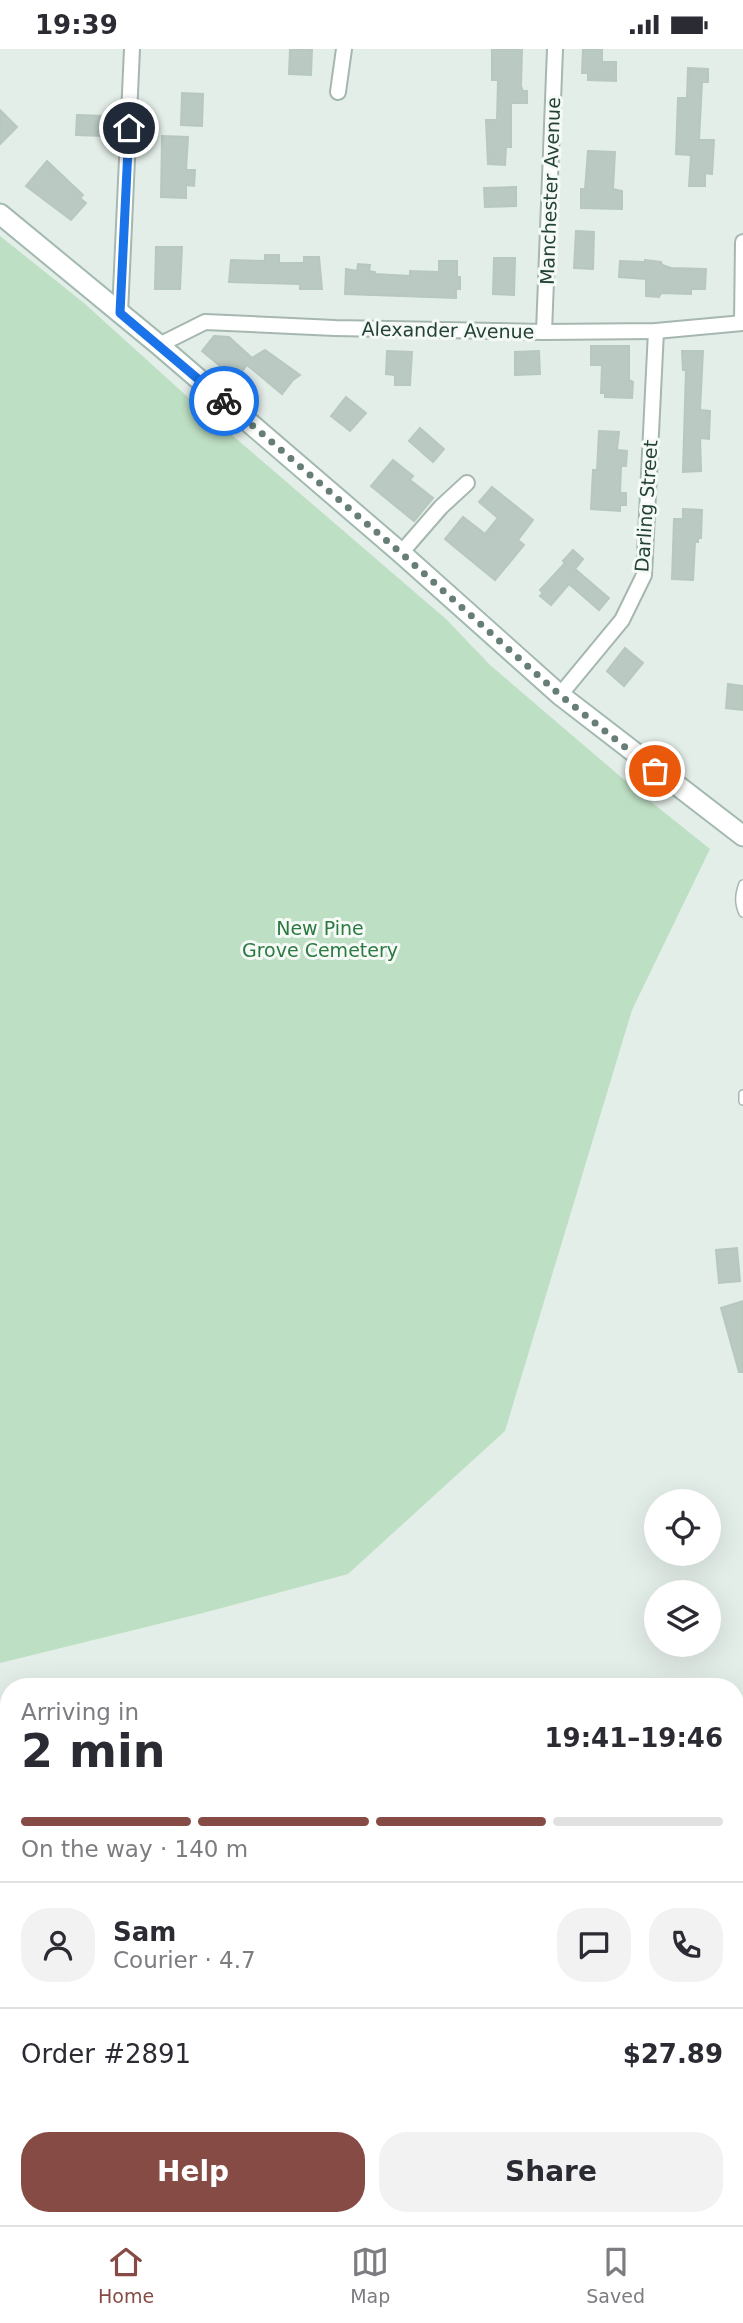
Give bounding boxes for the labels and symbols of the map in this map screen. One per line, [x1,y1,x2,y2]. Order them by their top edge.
street label: Manchester Avenue [536,97,564,285]
pin [99,98,159,158]
street label: Alexander Avenue [361,317,535,343]
courier [189,366,259,436]
street label: Darling Street [630,439,662,573]
pin [625,741,685,801]
park label: New Pine Grove Cemetery [242,917,398,961]

